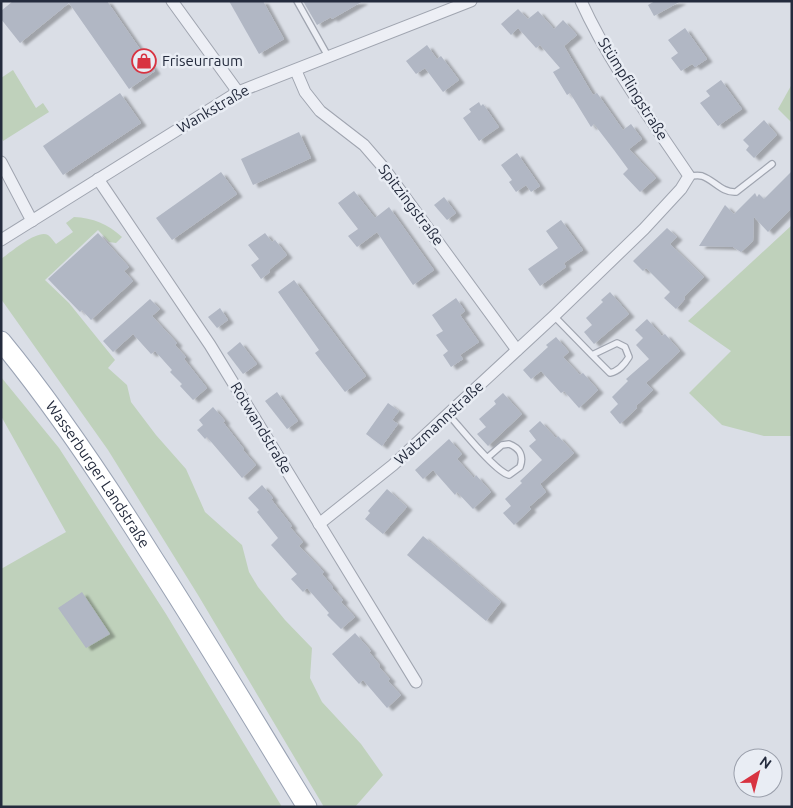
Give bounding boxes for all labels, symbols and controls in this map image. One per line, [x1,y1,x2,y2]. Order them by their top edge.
street label: Stümpflingstraße [595,34,672,143]
shop icon: Friseurraum [131,48,157,74]
place label: Friseurraum [162,52,243,69]
street label: Wankstraße [174,81,252,136]
street label: Spitzingstraße [375,161,447,249]
street label: Watzmannstraße [391,377,487,468]
street label: Rotwandstraße [227,379,295,477]
street label: Wasserburger Landstraße [43,398,153,551]
north arrow [733,748,783,798]
text: N [757,753,775,772]

